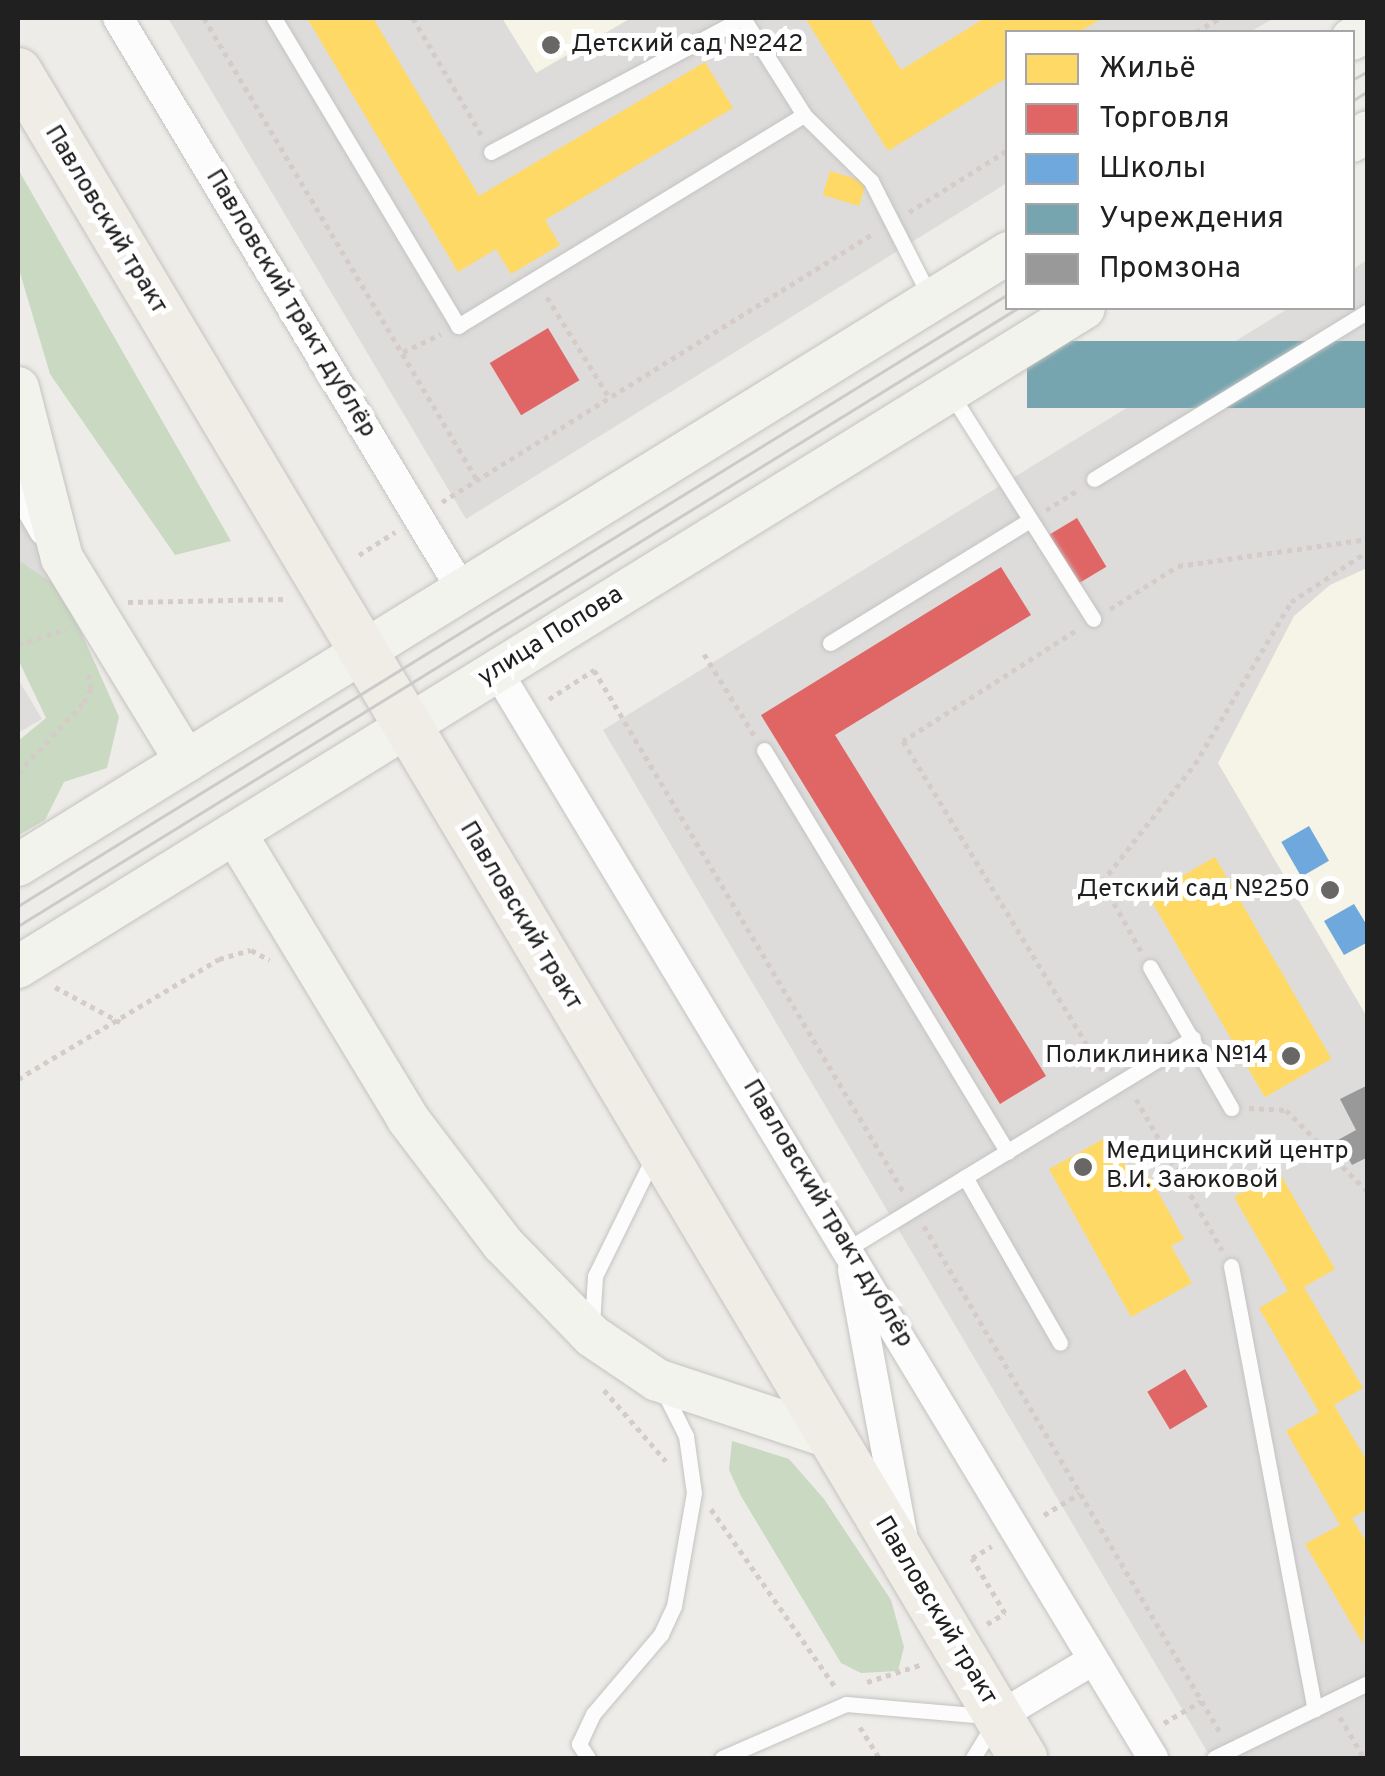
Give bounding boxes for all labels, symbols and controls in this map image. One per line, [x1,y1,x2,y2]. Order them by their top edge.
place label: Детский сад №242 [571,30,803,60]
legend [1005,30,1355,310]
marker: Детский сад №242 [540,34,562,56]
text: Жильё [1099,51,1196,88]
text: Торговля [1099,101,1230,138]
street label: Павловский тракт [37,120,173,320]
text: Школы [1099,151,1206,188]
street label: Павловский тракт дублёр [198,165,382,443]
text: Учреждения [1099,201,1284,238]
text: Промзона [1099,251,1241,288]
street label: улица Попова [473,580,629,694]
street label: Павловский тракт [452,816,588,1016]
place label: Детский сад №250 [1077,875,1310,905]
marker: Детский сад №250 [1319,879,1341,901]
place label: Поликлиника №14 [1045,1041,1268,1071]
marker: Поликлиника №14 [1278,1043,1304,1069]
street label: Павловский тракт дублёр [735,1075,919,1353]
place label: Медицинский центр В.И. Заюковой [1106,1138,1349,1197]
marker: Медицинский центр В.И. Заюковой [1070,1154,1096,1180]
street label: Павловский тракт [867,1511,1003,1711]

